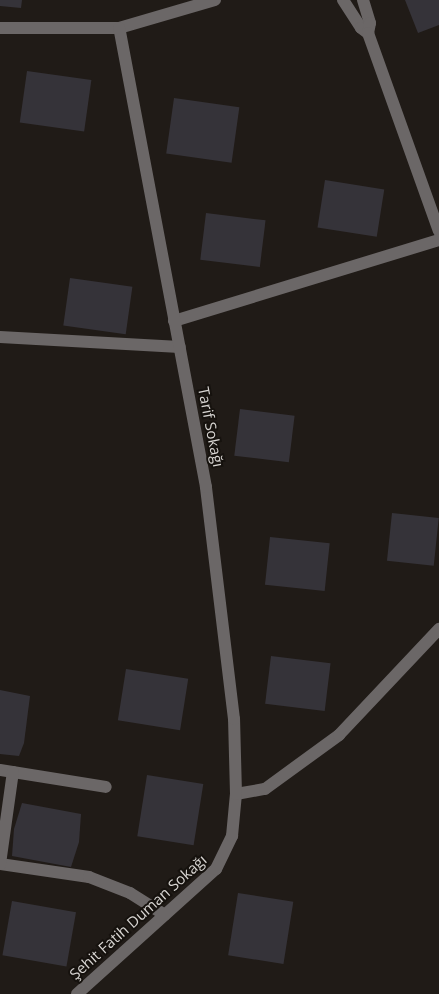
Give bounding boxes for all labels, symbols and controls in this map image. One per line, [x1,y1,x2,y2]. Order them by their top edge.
street label: Tarif Sokağı [194,386,228,468]
street label: Şehit Fatih Duman Sokağı [66,851,210,983]

